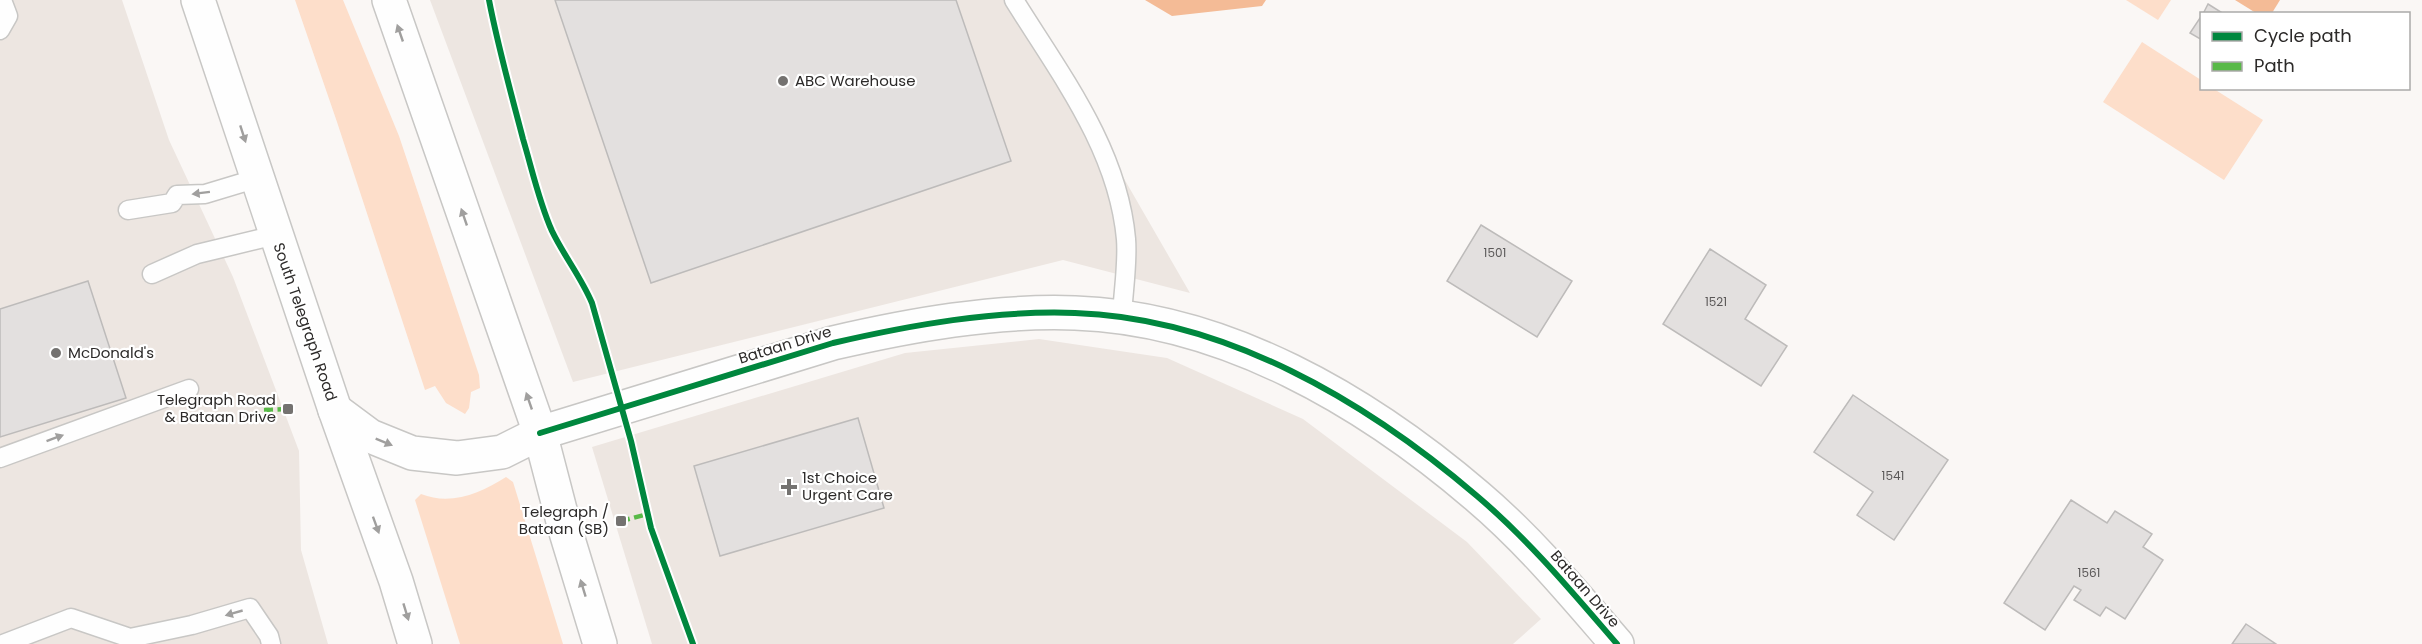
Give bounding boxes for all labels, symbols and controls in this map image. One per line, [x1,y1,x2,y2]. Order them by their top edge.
legend [2200,12,2410,90]
text: Cycle path [2254,23,2352,48]
one-way arrow [395,24,404,42]
text: Path [2254,53,2295,78]
place label: ABC Warehouse [795,70,916,91]
marker: ABC Warehouse [776,74,790,88]
one-way arrow [239,125,248,143]
one-way arrow [192,189,211,198]
one-way arrow [459,208,469,226]
street label: South Telegraph Road [269,240,342,404]
house number: 1501 [1484,244,1506,261]
house number: 1521 [1705,293,1727,310]
street label: Bataan Drive [736,320,834,369]
place label: McDonald's [68,342,154,363]
marker: McDonald's [49,346,63,360]
place label: Telegraph Road & Bataan Drive [157,389,276,427]
one-way arrow [523,392,533,410]
marker: Telegraph Road & Bataan Drive [281,402,295,416]
one-way arrow [46,432,64,442]
one-way arrow [375,438,393,447]
place label: 1st Choice Urgent Care [802,467,893,505]
house number: 1541 [1882,467,1904,484]
marker: 1st Choice Urgent Care [780,478,798,496]
place label: Telegraph / Bataan (SB) [519,501,609,539]
marker: Telegraph / Bataan (SB) [614,514,628,528]
one-way arrow [372,516,382,534]
street label: Bataan Drive [1546,545,1625,632]
house number: 1561 [2078,564,2100,581]
one-way arrow [578,579,587,597]
one-way arrow [402,603,411,621]
one-way arrow [225,609,243,618]

